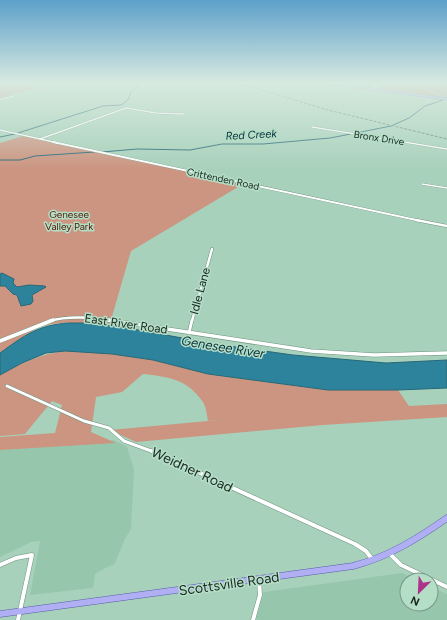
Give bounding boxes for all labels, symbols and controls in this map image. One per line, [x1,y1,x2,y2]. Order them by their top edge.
water label: Red Creek [225,127,278,143]
street label: Bronx Drive [353,128,406,149]
street label: Crittenden Road [186,165,261,193]
park label: Genesee Valley Park [45,208,93,233]
street label: Idle Lane [187,266,213,316]
street label: East River Road [83,311,169,337]
water label: Genesee River [180,333,266,361]
street label: Weidner Road [149,444,235,496]
street label: Scottsville Road [178,569,280,599]
north arrow [399,572,439,612]
text: N [409,593,422,608]

